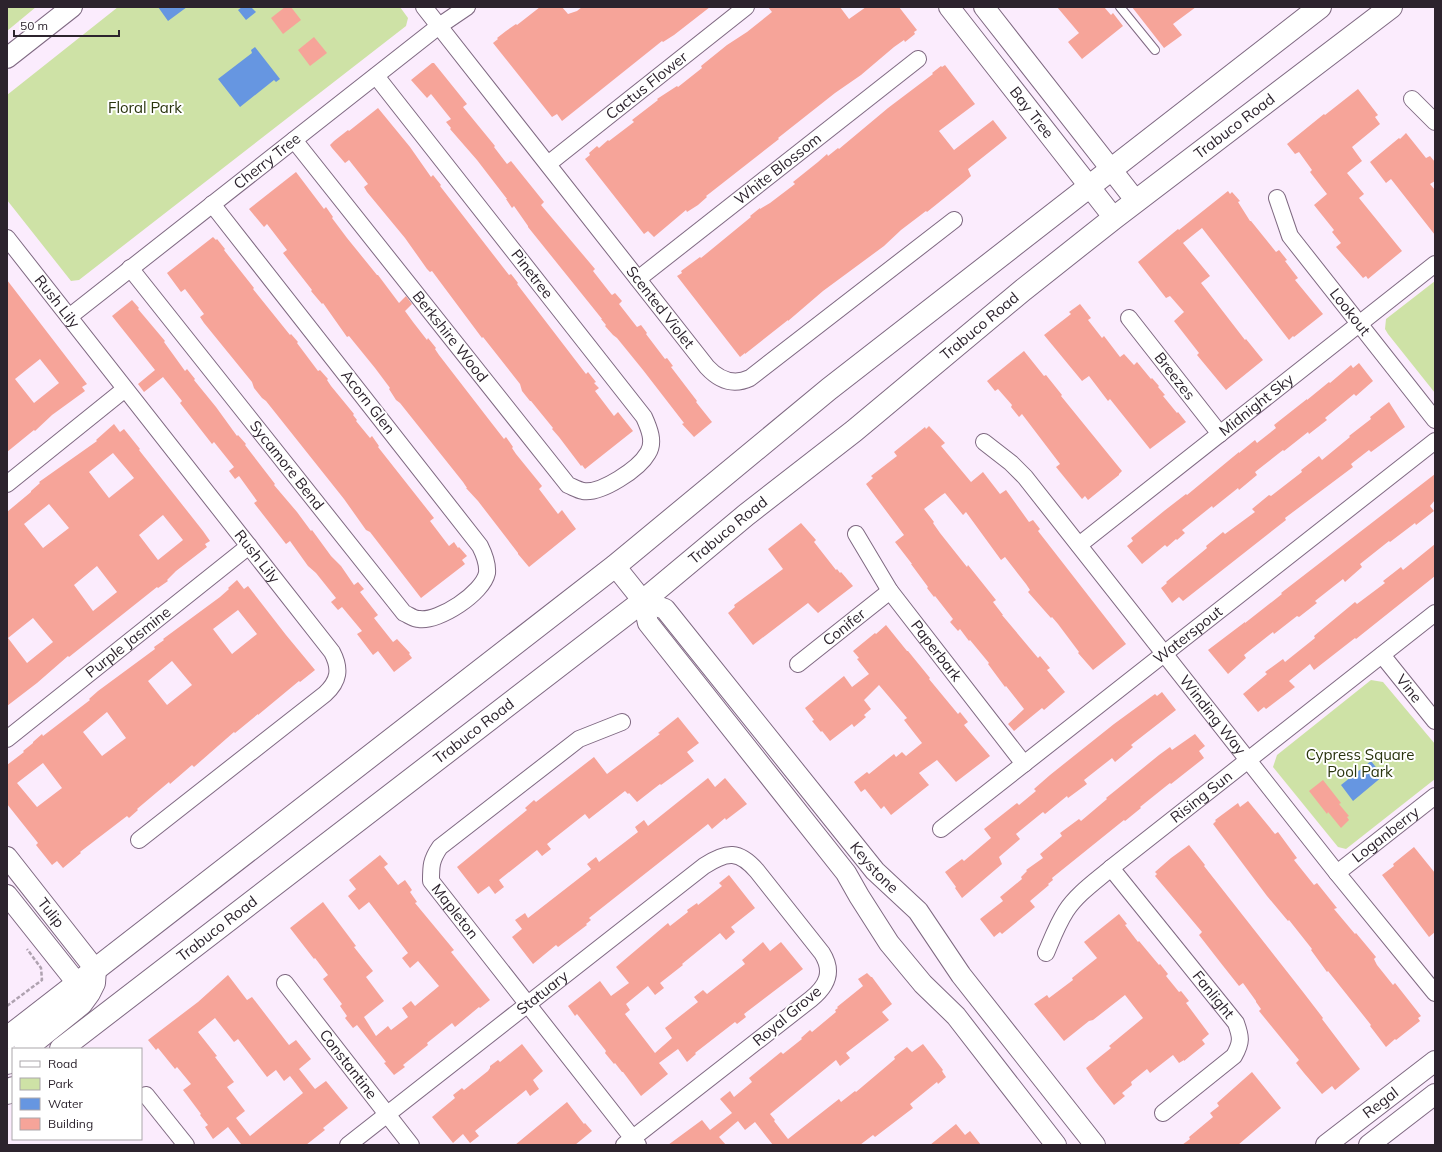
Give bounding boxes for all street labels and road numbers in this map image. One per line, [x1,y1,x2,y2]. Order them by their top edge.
street label: Cactus Flower [602,47,691,123]
street label: Bay Tree [1006,83,1058,142]
street label: Trabuco Road [1190,89,1278,163]
street label: Cherry Tree [229,129,304,193]
street label: White Blossom [730,129,825,209]
street label: Pinetree [507,245,557,302]
street label: Scented Violet [622,262,699,352]
street label: Rush Lily [31,271,84,332]
street label: Lookout [1326,284,1375,339]
street label: Berkshire Wood [409,287,492,385]
street label: Trabuco Road [936,288,1022,364]
street label: Breezes [1151,348,1200,403]
street label: Acorn Glen [337,366,399,438]
street label: Midnight Sky [1215,369,1297,440]
street label: Sycamore Bend [246,416,328,514]
street label: Trabuco Road [684,492,771,568]
street label: Rush Lily [231,526,284,587]
street label: Purple Jasmine [81,602,174,682]
street label: Waterspout [1149,602,1226,668]
street label: Conifer [819,604,870,650]
street label: Paperbark [907,616,967,685]
street label: Vine [1392,670,1426,706]
street label: Winding Way [1176,671,1250,758]
street label: Trabuco Road [429,694,518,768]
street label: Rising Sun [1166,766,1236,827]
street label: Loganberry [1348,802,1423,867]
street label: Keystone [846,838,903,897]
street label: Mapleton [428,880,483,943]
street label: Trabuco Road [173,891,261,965]
street label: Tulip [34,894,69,931]
street label: Statuary [512,966,572,1018]
street label: Fanlight [1189,967,1239,1022]
street label: Royal Grove [748,981,825,1050]
street label: Constantine [316,1025,382,1103]
street label: Regal [1359,1083,1402,1122]

